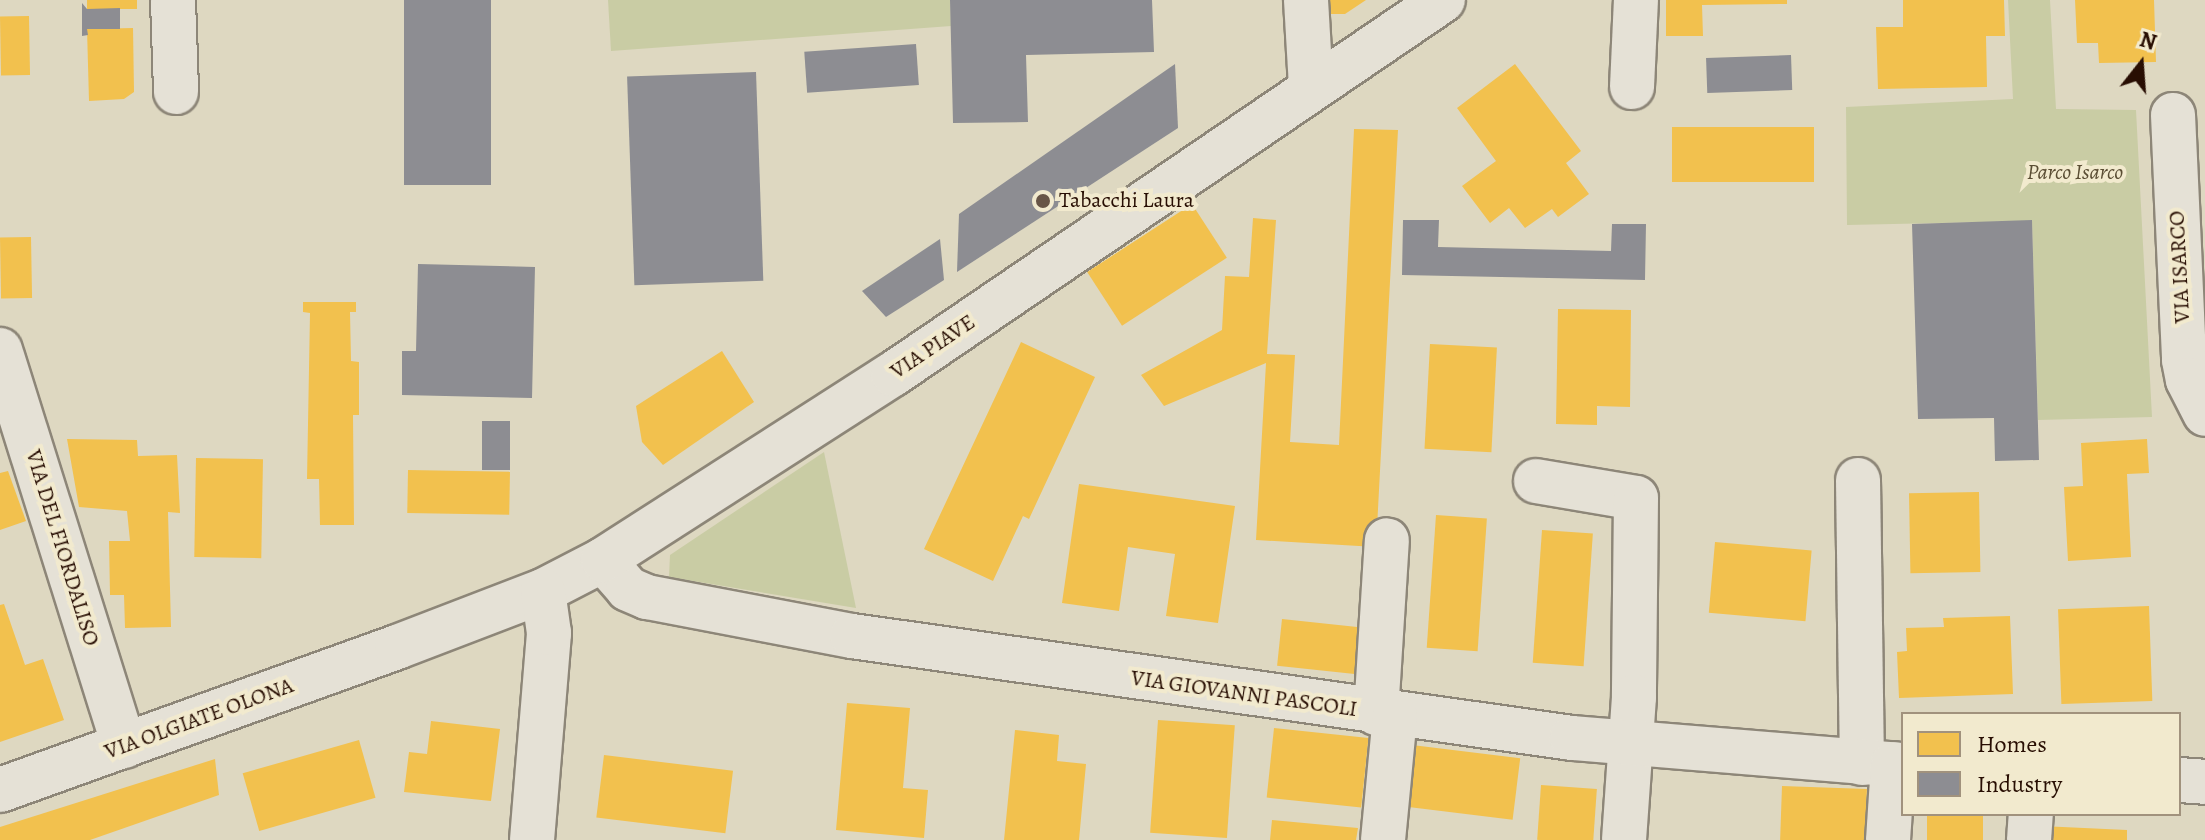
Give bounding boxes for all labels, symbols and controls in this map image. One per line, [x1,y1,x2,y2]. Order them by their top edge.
north arrow [2101,24,2181,104]
text: N [2136,24,2160,58]
park label: Parco Isarco [2027,160,2123,186]
place label: Tabacchi Laura [1059,188,1194,214]
marker: Tabacchi Laura [1034,192,1052,210]
street label: VIA ISARCO [2164,210,2196,324]
street label: VIA PIAVE [886,309,980,385]
street label: VIA DEL FIORDALISO [20,447,104,649]
street label: VIA GIOVANNI PASCOLI [1129,665,1359,723]
street label: VIA OLGIATE OLONA [101,673,297,765]
legend [1901,712,2181,816]
text: Homes [1977,728,2047,760]
text: Industry [1977,768,2062,800]

